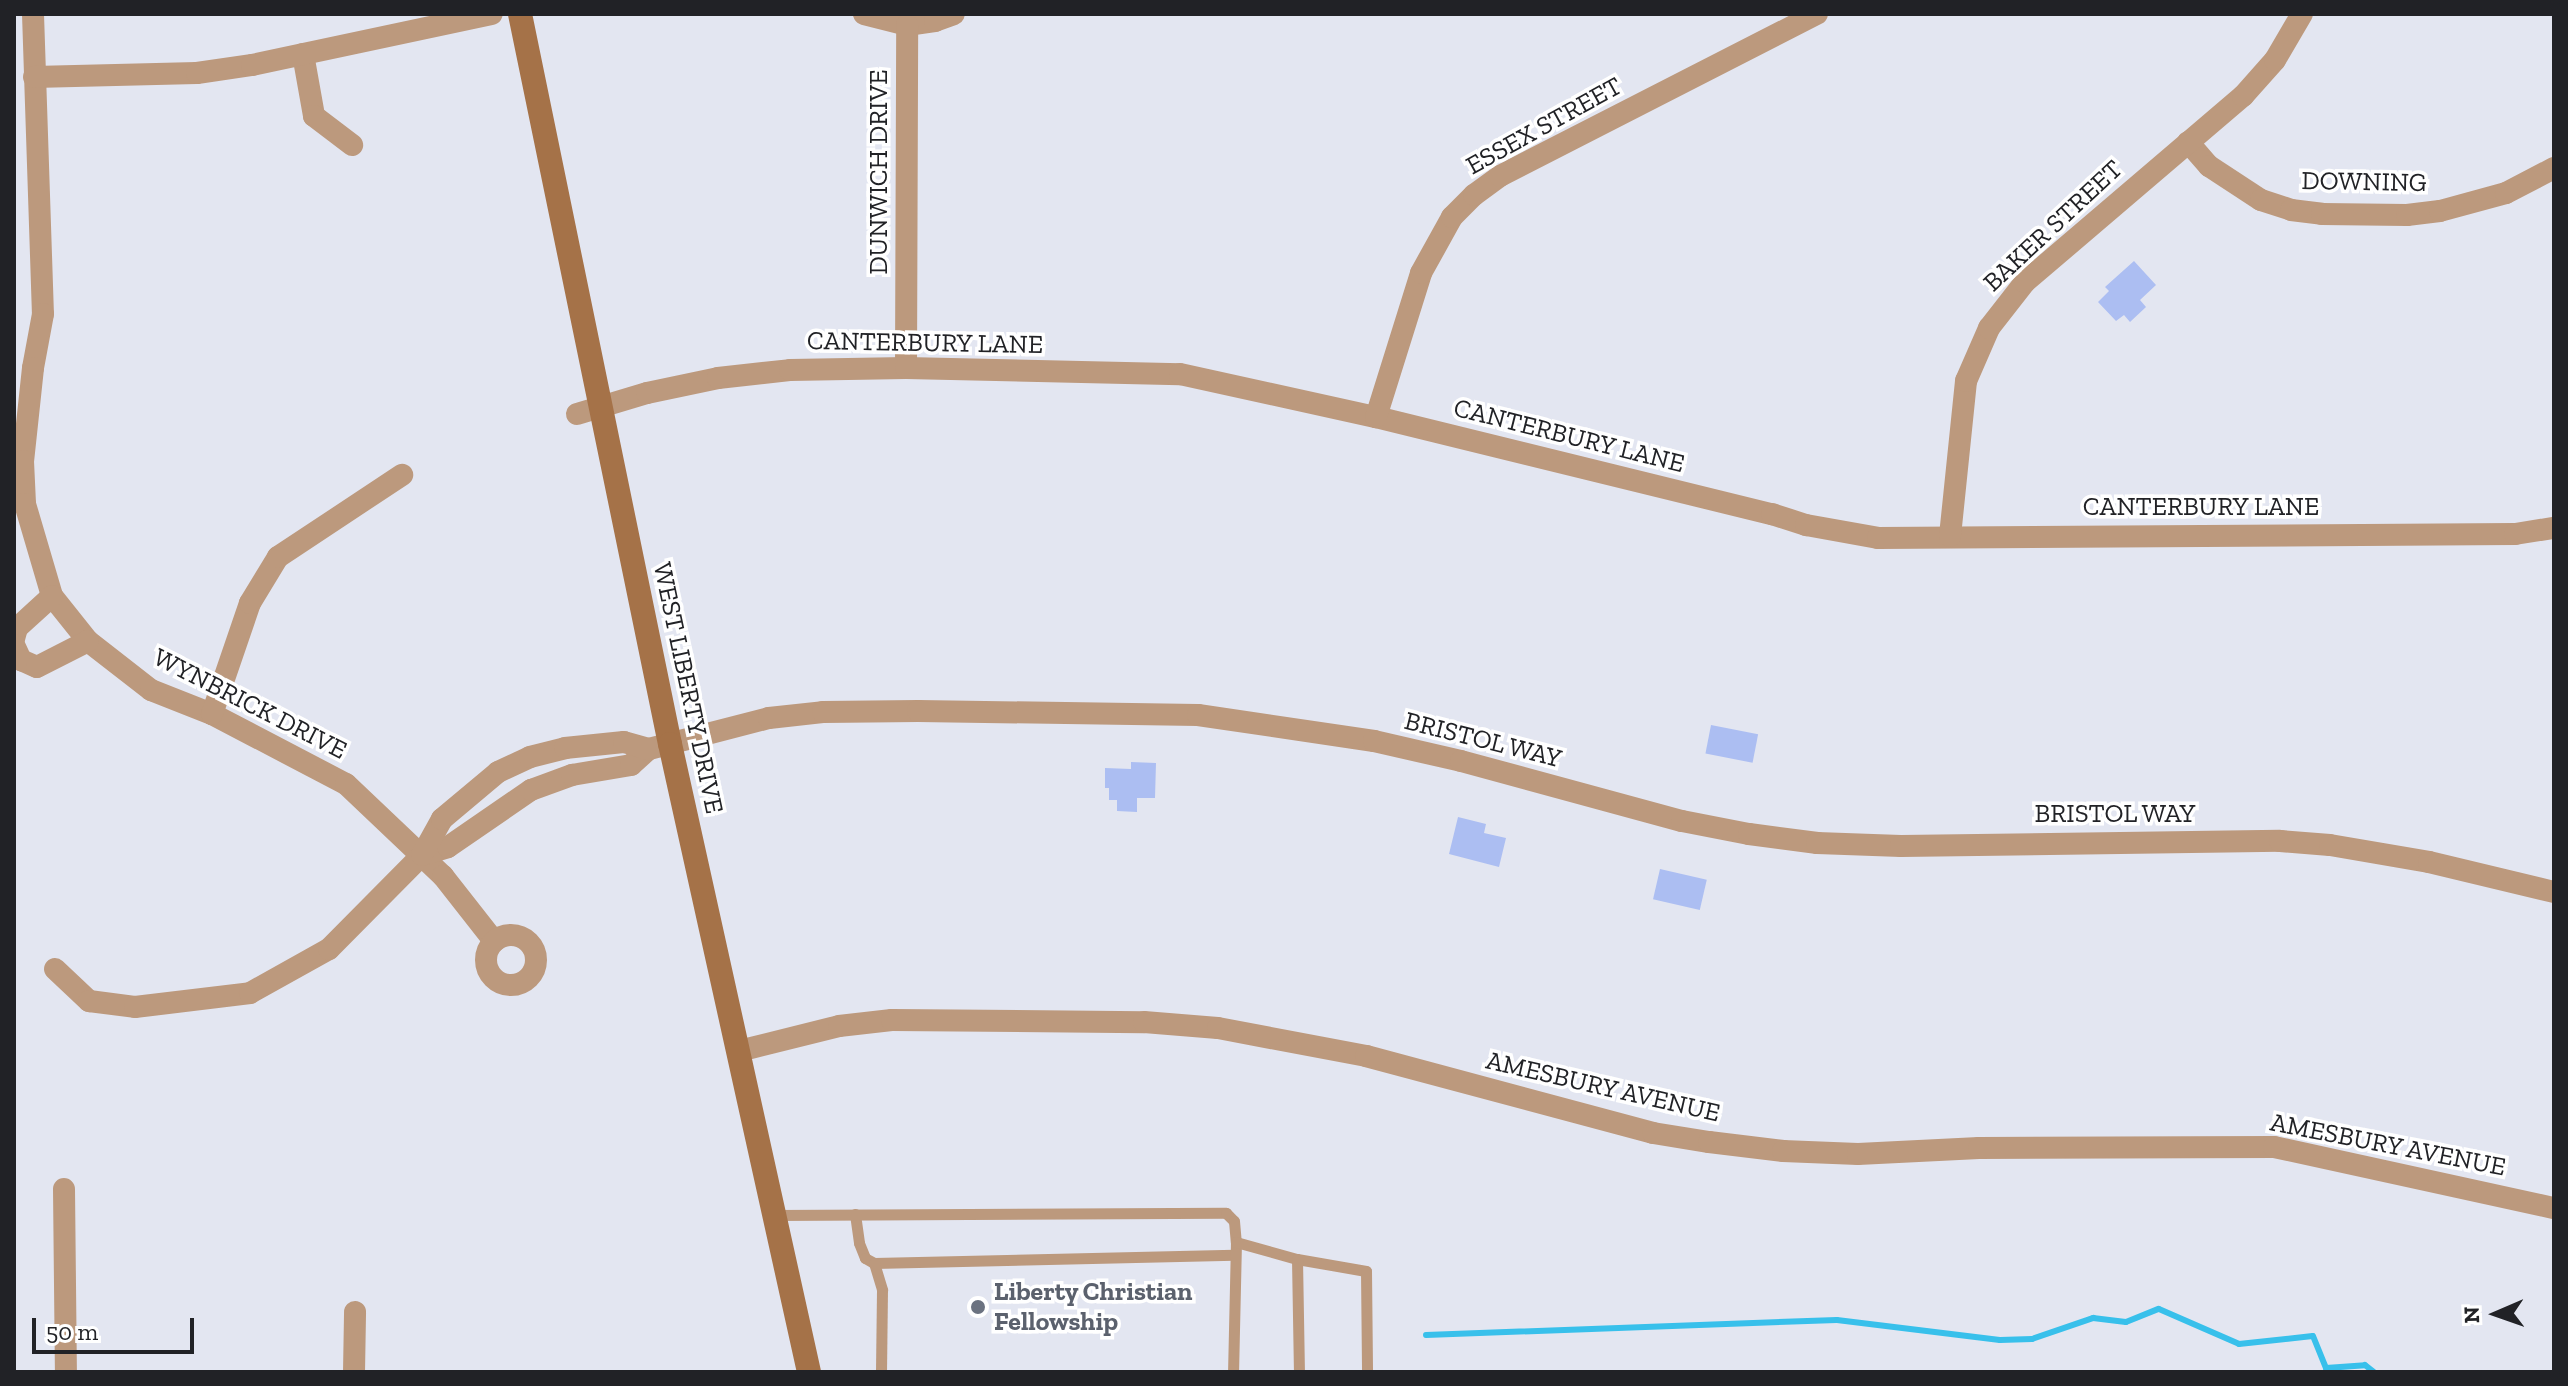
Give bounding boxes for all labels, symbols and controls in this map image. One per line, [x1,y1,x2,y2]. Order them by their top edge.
street label: DUNWICH DRIVE [863,69,895,275]
street label: ESSEX STREET [1461,70,1627,182]
street label: BAKER STREET [1977,154,2129,298]
street label: DOWNING [2301,165,2427,199]
street label: CANTERBURY LANE [806,325,1044,361]
street label: CANTERBURY LANE [1450,392,1688,480]
street label: CANTERBURY LANE [2082,491,2320,523]
street label: WEST LIBERTY DRIVE [646,559,730,817]
street label: WYNBRICK DRIVE [148,642,352,766]
street label: BRISTOL WAY [1401,705,1565,775]
street label: BRISTOL WAY [2034,798,2196,830]
street label: AMESBURY AVENUE [1482,1045,1724,1129]
street label: AMESBURY AVENUE [2267,1107,2509,1183]
north arrow [2456,1274,2536,1354]
place label: Liberty Christian Fellowship [994,1276,1193,1338]
marker: Liberty Christian Fellowship [969,1298,987,1316]
scale bar [36,1302,198,1352]
text: N [2458,1306,2485,1324]
text: 50 m [46,1317,98,1346]

